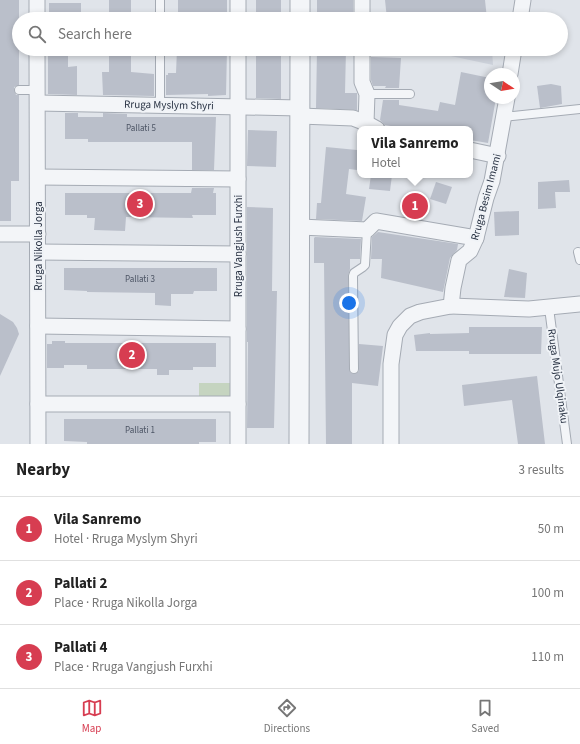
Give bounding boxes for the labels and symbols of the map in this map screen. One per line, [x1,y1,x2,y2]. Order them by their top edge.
north arrow [484,68,520,104]
street label: Rruga Myslym Shyri [124,97,214,113]
house number: Pallati 5 [126,122,156,135]
street label: Rruga Besim Imami [467,152,505,242]
pin: 3 [127,189,153,219]
pin: 1 [402,191,428,221]
street label: Rruga Vangjush Furxhi [231,195,246,297]
street label: Rruga Nikolla Jorga [31,201,46,291]
house number: Pallati 3 [125,273,155,286]
your location [339,293,359,313]
street label: Rruga Mujo Ulqinaku [544,328,572,424]
pin: 2 [119,340,145,370]
house number: Pallati 1 [125,424,155,437]

